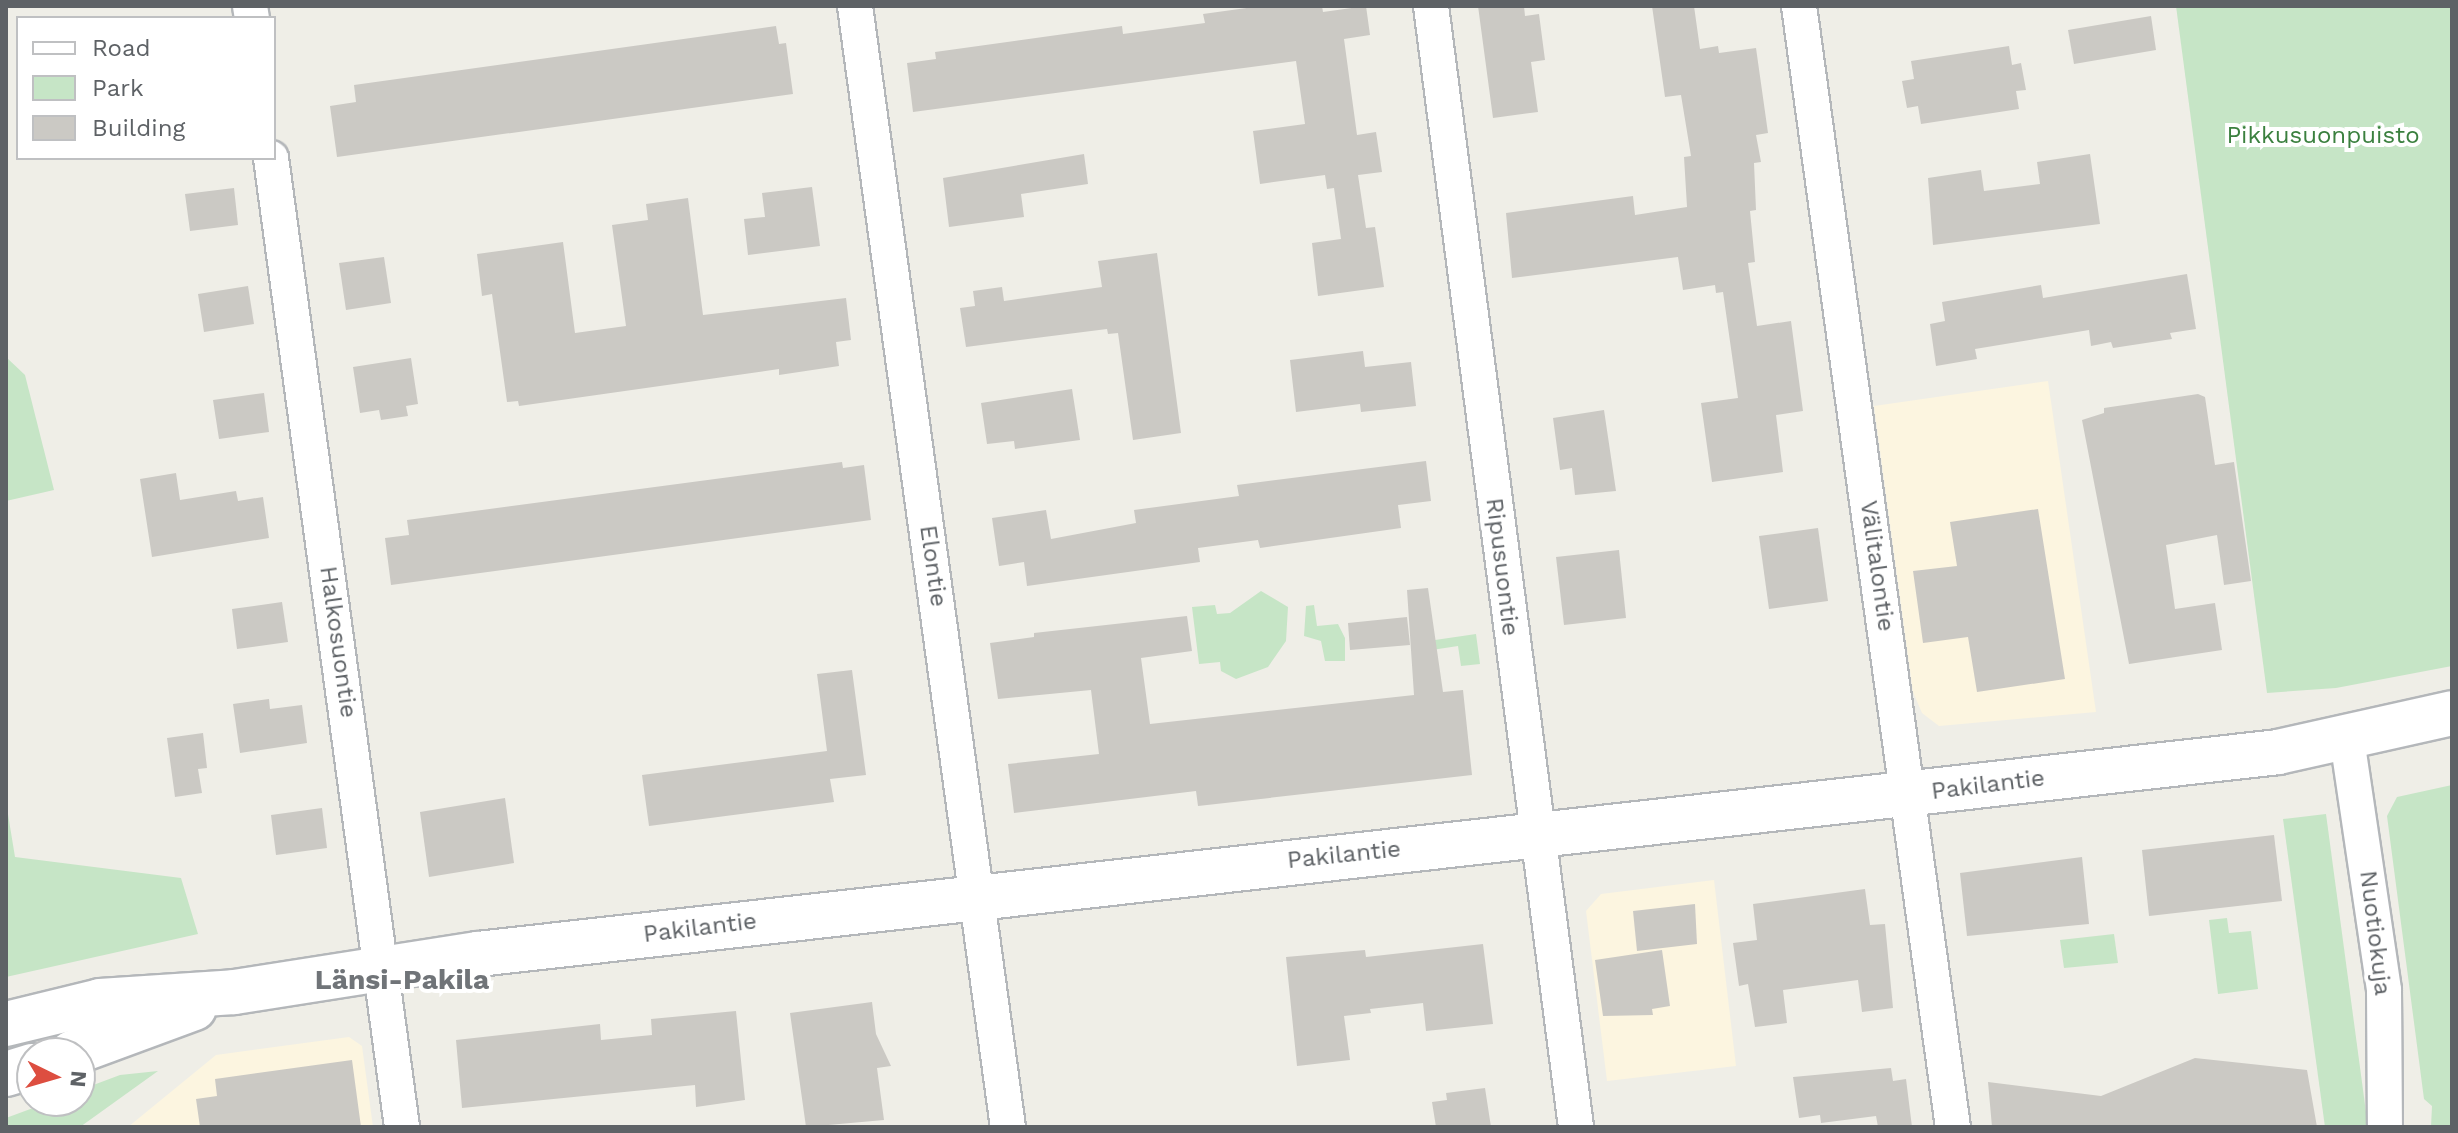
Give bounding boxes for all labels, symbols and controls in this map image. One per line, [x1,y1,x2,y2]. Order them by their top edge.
legend [16,16,276,160]
text: Road [92,34,151,62]
text: Park [92,74,144,102]
text: Building [92,114,185,142]
park label: Pikkusuonpuisto [2226,122,2420,150]
street label: Ripusuontie [1479,496,1525,638]
street label: Välitalontie [1854,499,1900,633]
street label: Elontie [913,523,953,609]
street label: Halkosuontie [313,564,363,720]
street label: Pakilantie [1930,764,2046,806]
street label: Pakilantie [1286,835,1402,875]
street label: Nuotiokuja [2353,869,2397,997]
street label: Pakilantie [642,907,758,949]
district label: Länsi-Pakila [315,963,489,997]
north arrow [16,1037,96,1117]
text: N [65,1070,92,1088]

